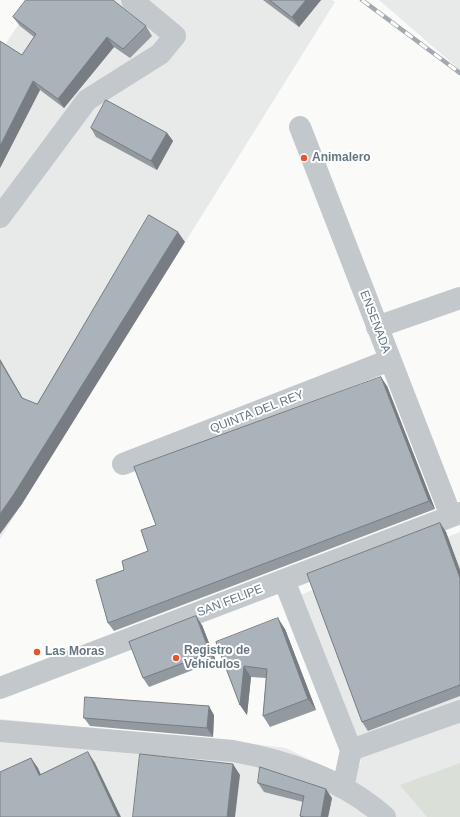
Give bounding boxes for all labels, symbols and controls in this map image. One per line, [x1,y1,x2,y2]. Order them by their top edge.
place label: Animalero [312,151,371,165]
marker: Animalero [299,153,309,163]
street label: ENSENADA [356,289,394,355]
street label: QUINTA DEL REY [208,388,306,436]
street label: SAN FELIPE [195,582,265,620]
place label: Registro de Vehículos [184,644,250,672]
place label: Las Moras [45,645,104,659]
marker: Las Moras [32,647,42,657]
marker: Registro de Vehículos [171,653,181,663]

